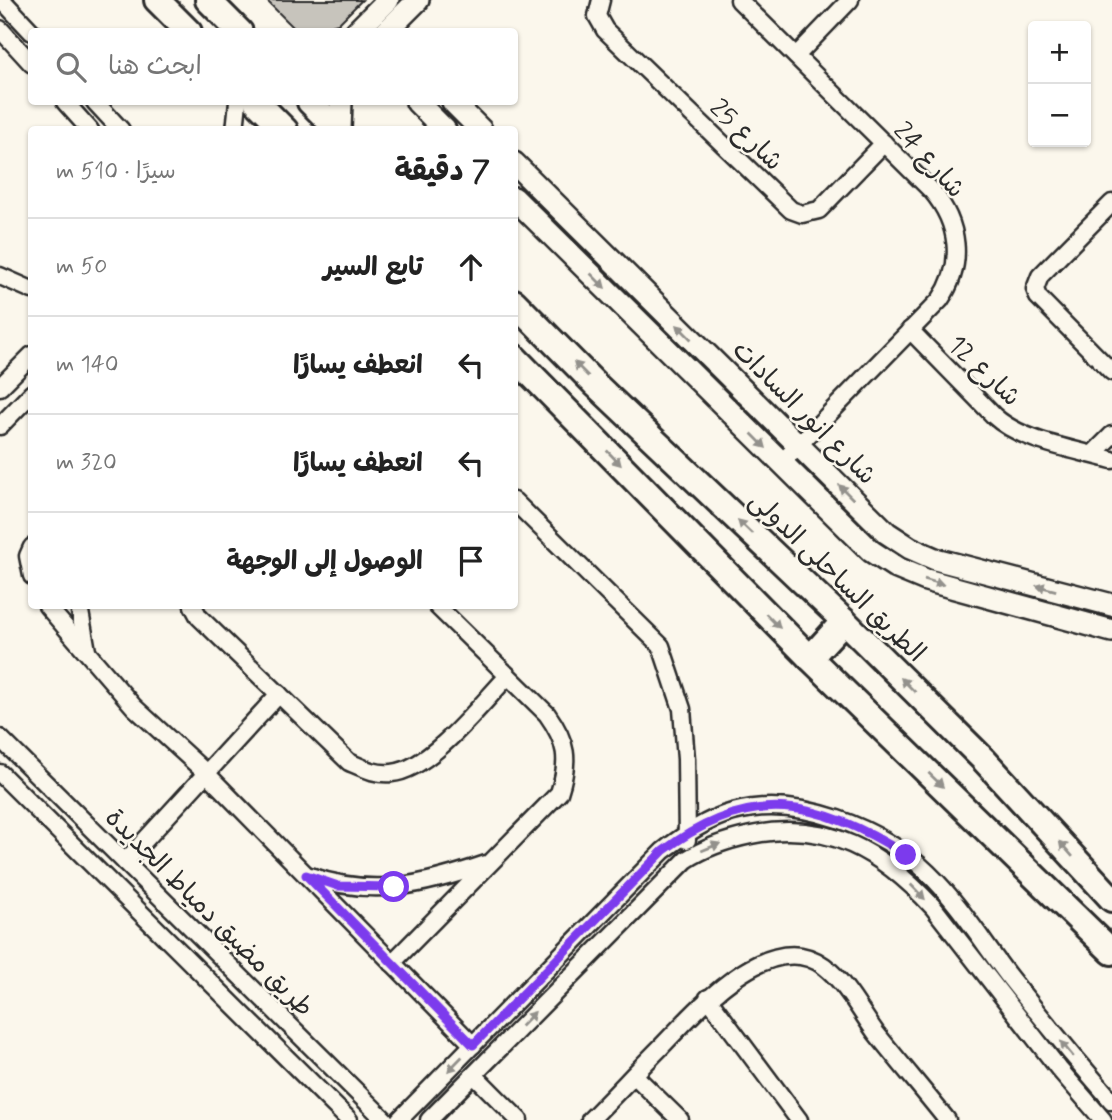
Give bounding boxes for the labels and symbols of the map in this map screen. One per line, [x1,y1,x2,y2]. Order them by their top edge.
street label: شارع 25 [701,92,790,179]
street label: شارع 24 [885,115,972,206]
one-way arrow [589,272,605,289]
one-way arrow [677,324,693,341]
street label: شارع 12 [940,328,1027,414]
street label: شارع انور السادات [724,334,883,493]
one-way arrow [572,361,589,378]
one-way arrow [750,433,767,449]
one-way arrow [606,449,622,466]
street label: الطريق الساحلى الدولى [741,484,932,670]
one-way arrow [837,484,854,501]
one-way arrow [737,519,754,535]
one-way arrow [923,577,945,588]
one-way arrow [1035,582,1057,593]
one-way arrow [764,612,781,628]
one-way arrow [901,677,917,694]
one-way arrow [927,771,944,788]
street label: طريق مضيق دمياط الجديدة [97,802,320,1025]
route end [890,839,921,870]
one-way arrow [1058,840,1074,858]
one-way arrow [701,842,722,853]
route start [378,871,409,902]
one-way arrow [910,883,926,900]
one-way arrow [520,1010,537,1027]
one-way arrow [1060,1041,1075,1059]
one-way arrow [446,1055,463,1072]

